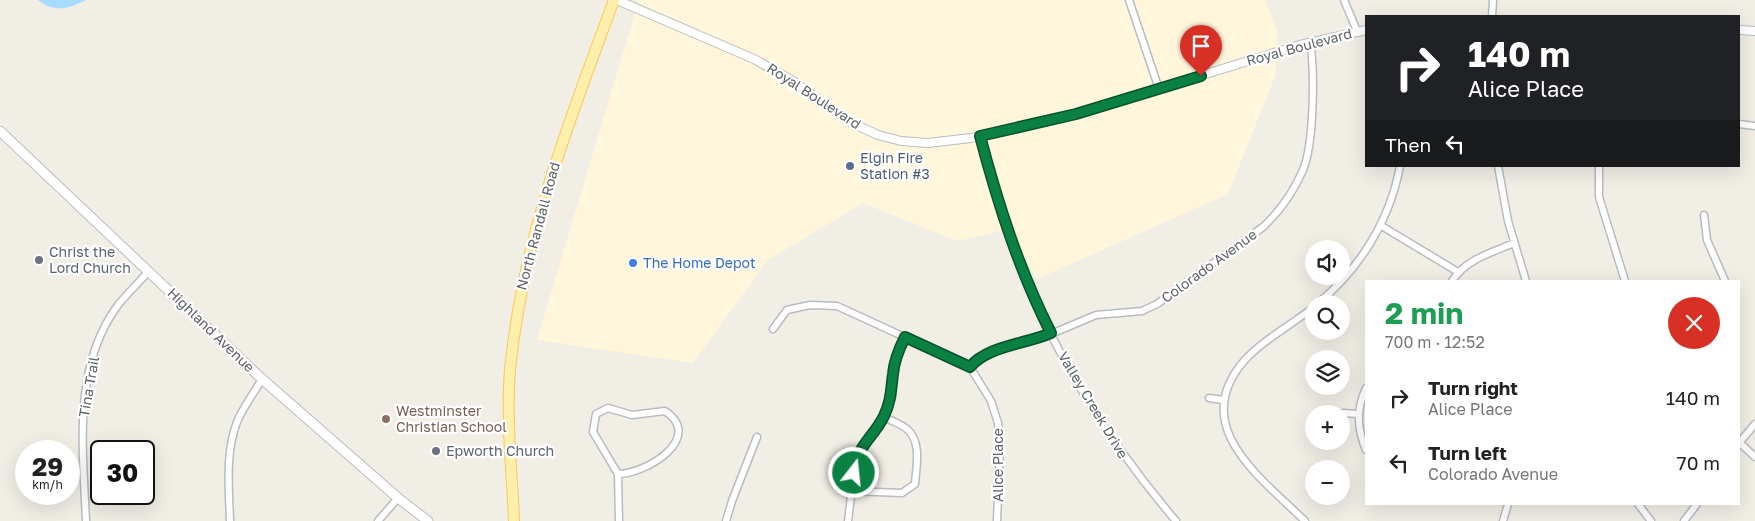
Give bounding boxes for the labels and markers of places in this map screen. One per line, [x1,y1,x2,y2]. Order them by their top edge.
pin [1180,25,1222,76]
place label: Elgin Fire Station #3 [860,149,930,182]
marker: Elgin Fire Station #3 [844,160,856,172]
place label: Christ the Lord Church [49,243,131,276]
marker: Christ the Lord Church [33,254,45,266]
place label: The Home Depot [643,254,756,271]
marker: The Home Depot [627,257,639,269]
place label: Westminster Christian School [396,402,507,435]
marker: Westminster Christian School [380,413,392,425]
place label: Epworth Church [446,442,554,459]
marker: Epworth Church [430,445,442,457]

